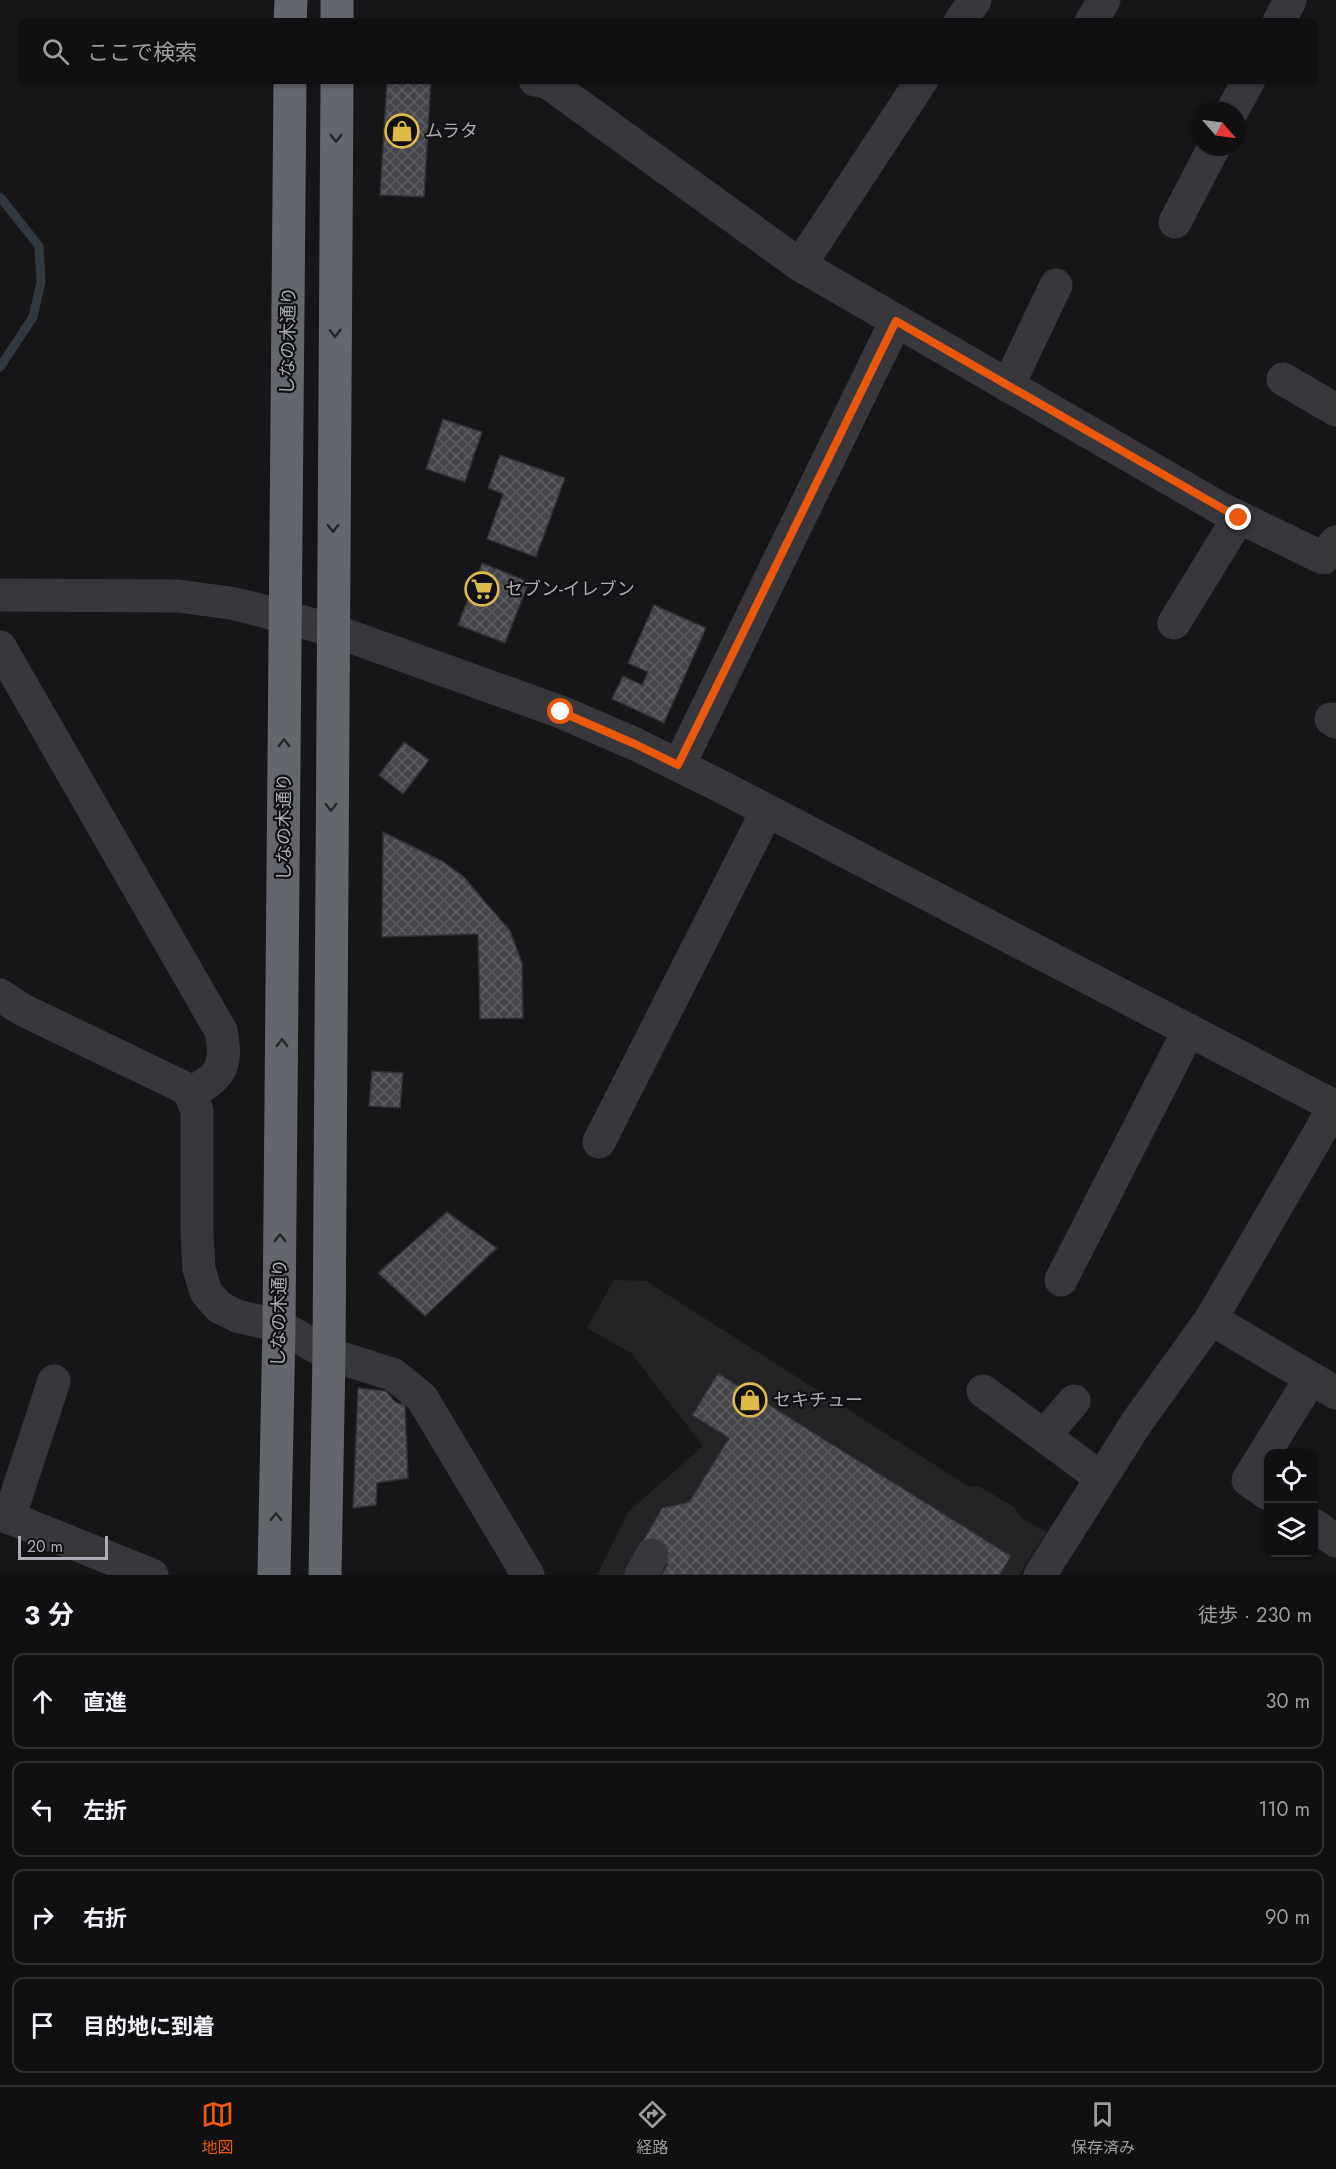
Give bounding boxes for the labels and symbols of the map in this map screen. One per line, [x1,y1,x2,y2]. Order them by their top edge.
north arrow [1192,102,1246,156]
shop icon: ムラタ [384,113,420,149]
place label: ムラタ [425,118,478,144]
one-way arrow [330,133,342,142]
street label: しなの木通り [274,287,302,395]
one-way arrow [329,328,341,337]
route end [1225,504,1251,530]
one-way arrow [327,523,339,532]
supermarket icon: セブン-イレブン [464,571,500,607]
place label: セブン-イレブン [505,576,635,602]
route start [547,698,573,724]
one-way arrow [278,738,290,747]
street label: しなの木通り [271,773,297,881]
one-way arrow [325,802,337,811]
one-way arrow [276,1038,288,1047]
one-way arrow [274,1233,286,1242]
street label: しなの木通り [265,1259,293,1367]
shop icon: セキチュー [732,1382,768,1418]
place label: セキチュー [773,1387,863,1413]
one-way arrow [269,1512,282,1521]
scale bar [18,1533,108,1560]

